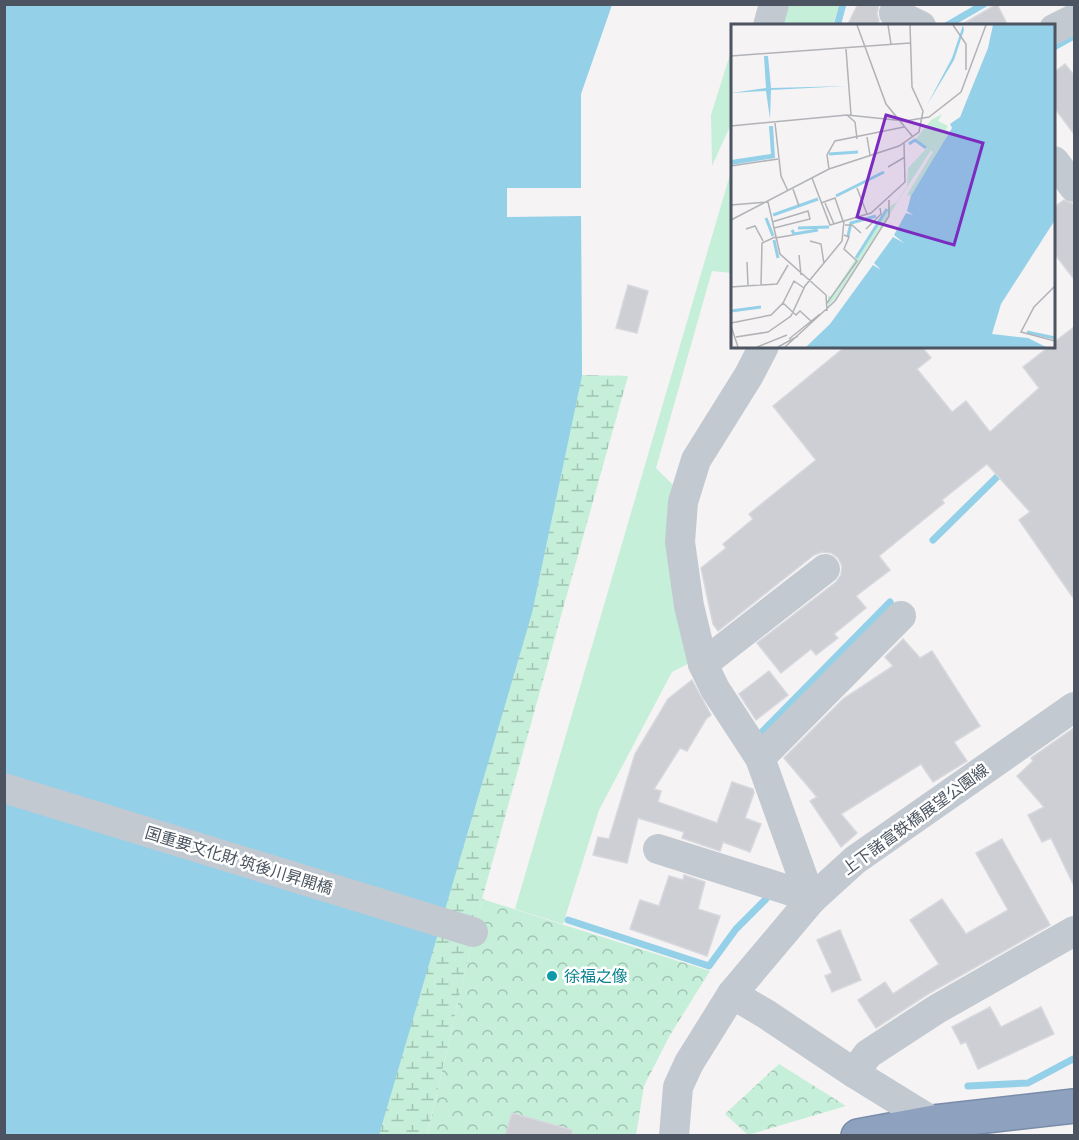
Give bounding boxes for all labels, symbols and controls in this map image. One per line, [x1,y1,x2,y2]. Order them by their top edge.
inset map [731,24,1055,348]
street label: 上下諸富鉄橋展望公園線 [838,759,991,878]
street label: 国重要文化財 筑後川昇開橋 [143,822,335,897]
place label: 徐福之像 [564,966,628,985]
marker: 徐福之像 [545,969,559,983]

